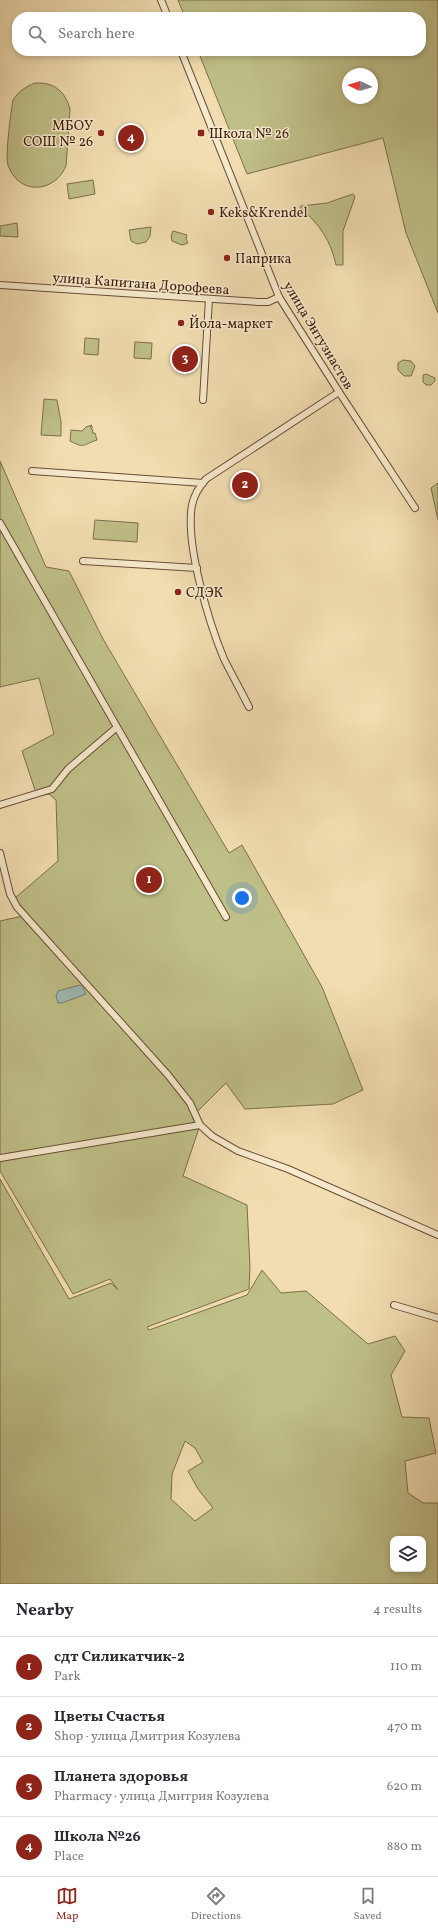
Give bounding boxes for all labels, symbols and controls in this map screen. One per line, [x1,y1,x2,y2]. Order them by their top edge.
search box [12,12,426,56]
icon: search [26,23,48,45]
text: Search here [58,24,135,45]
north arrow [342,68,378,104]
place label: МБОУ СОШ № 26 [23,117,93,152]
pin: 4 [118,123,144,153]
place label: Школа № 26 [209,125,289,144]
marker: МБОУ СОШ № 26 [96,128,106,138]
marker: Школа № 26 [196,128,206,138]
place label: Keks&Krendel [219,204,308,223]
marker: Keks&Krendel [206,207,216,217]
place label: Паприка [235,250,292,269]
marker: Паприка [222,253,232,263]
street label: улица Капитана Дорофеева [52,269,230,300]
street label: улица Энтузиастов [278,278,357,393]
place label: Йола-маркет [189,314,272,334]
marker: Йола-маркет [176,318,186,328]
pin: 3 [172,344,198,374]
pin: 2 [232,470,258,500]
place label: СДЭК [186,584,224,603]
marker: СДЭК [173,587,183,597]
pin: 1 [136,865,162,895]
your location [232,888,252,908]
map controls [390,1536,426,1572]
button: layers [390,1536,426,1572]
text: Nearby [16,1599,74,1622]
text: 4 results [373,1601,422,1619]
text: сдт Силикатчик-2 [54,1647,185,1668]
text: 1 [26,1658,32,1676]
text: 110 m [390,1658,422,1676]
text: Park [54,1668,81,1686]
text: Цветы Счастья [54,1707,165,1728]
text: 2 [26,1718,32,1736]
text: 470 m [387,1718,422,1736]
text: Shop · улица Дмитрия Козулева [54,1728,241,1746]
text: Планета здоровья [54,1767,188,1788]
text: 3 [26,1778,32,1796]
text: 620 m [387,1778,422,1796]
text: Pharmacy · улица Дмитрия Козулева [54,1788,269,1806]
text: Школа №26 [54,1827,141,1848]
text: 4 [25,1838,33,1856]
text: 880 m [387,1838,422,1856]
text: Place [54,1848,84,1866]
tab: Map [56,1885,78,1924]
tab: Directions [191,1885,241,1924]
tab: Saved [353,1885,382,1924]

